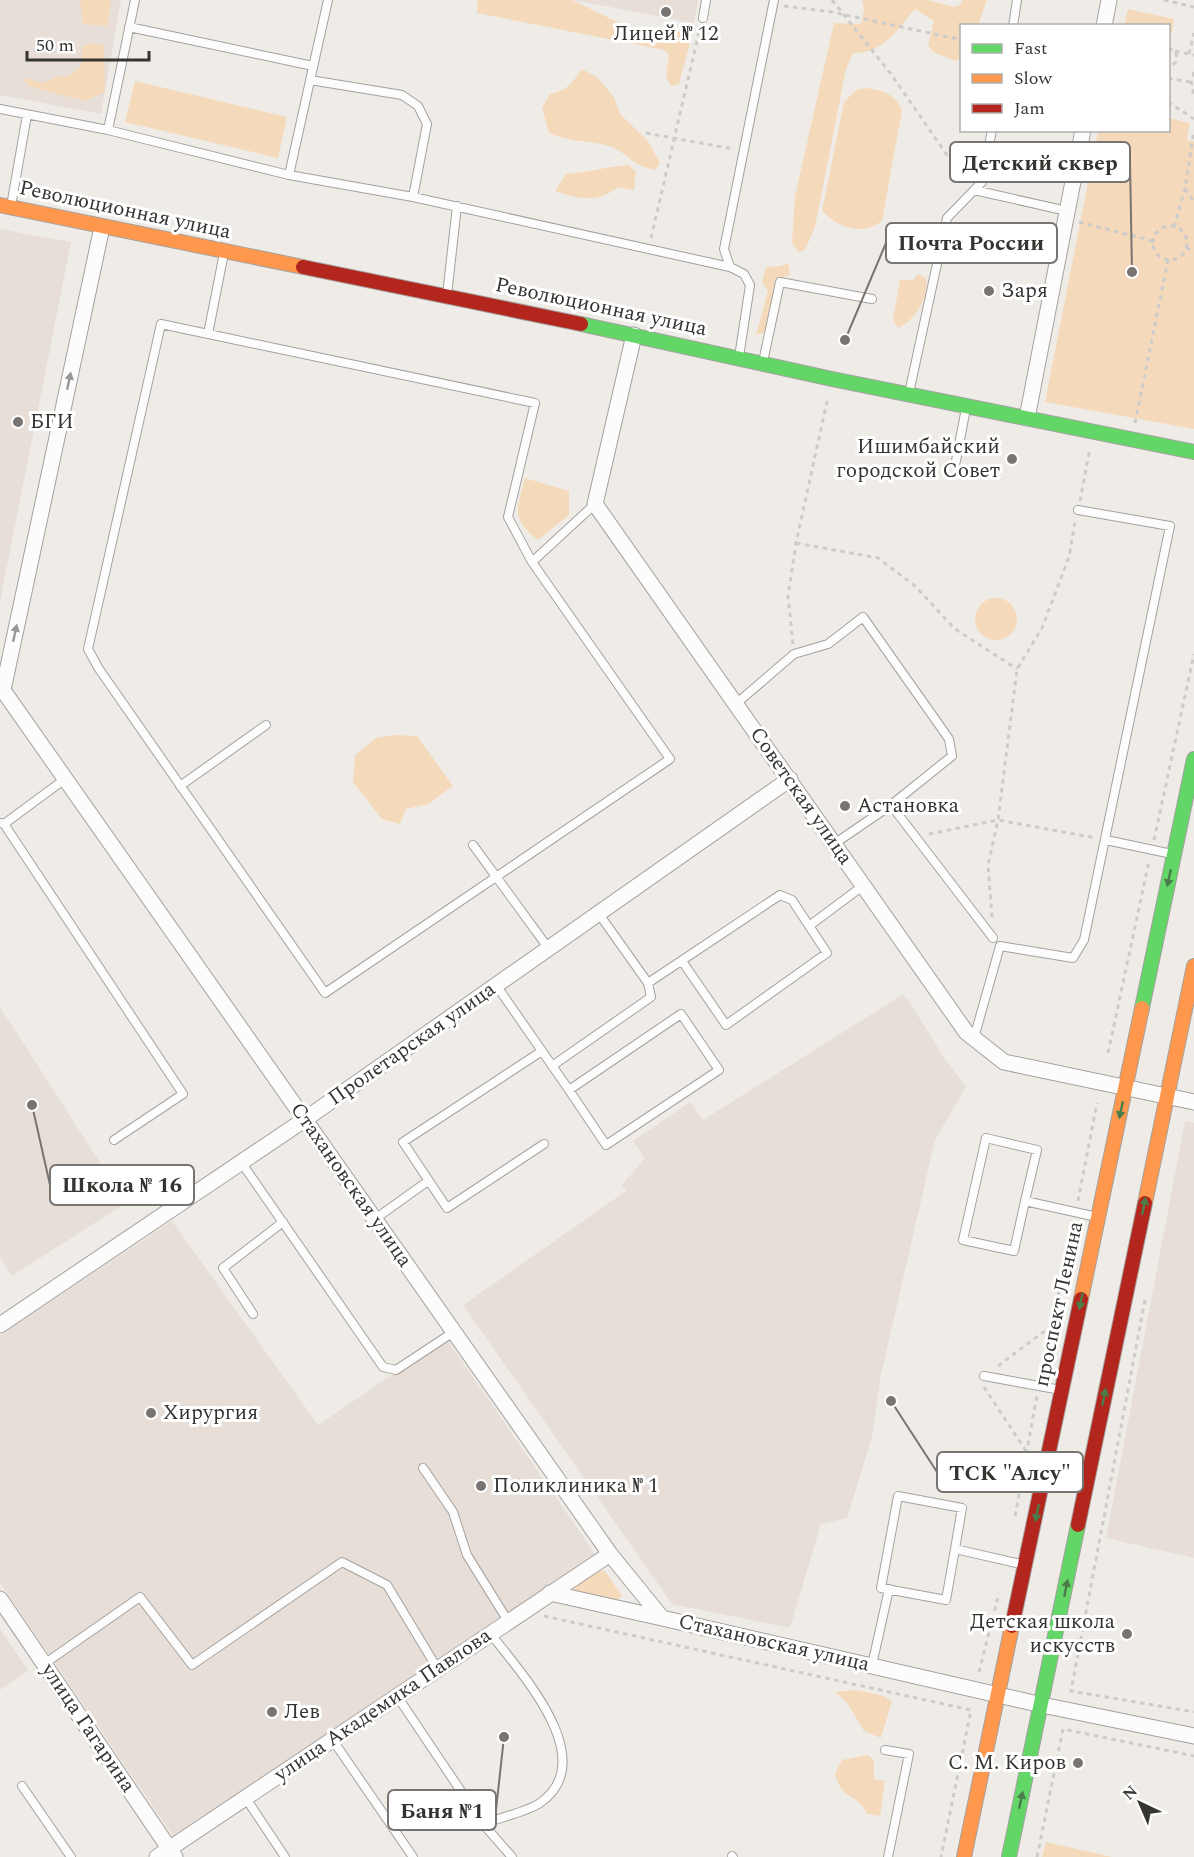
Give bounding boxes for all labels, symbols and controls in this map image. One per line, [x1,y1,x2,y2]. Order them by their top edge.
marker: Лицей № 12 [659,5,673,19]
place label: Лицей № 12 [614,18,718,50]
scale bar [27,24,148,62]
legend [960,24,1170,132]
text: 50 m [36,32,74,59]
text: Fast [1014,35,1047,62]
text: Slow [1014,65,1053,92]
text: Jam [1014,95,1045,122]
callout: Детский сквер [950,142,1130,182]
text: Детский сквер [962,147,1118,180]
street label: Революционная улица [16,172,235,248]
callout: Почта России [886,223,1057,263]
text: Почта России [898,227,1044,260]
street label: Революционная улица [492,269,711,345]
place label: Заря [1001,275,1048,307]
marker: Заря [982,284,996,298]
one-way arrow [65,371,74,390]
place label: БГИ [30,406,74,438]
marker: БГИ [11,415,25,429]
place label: Ишимбайский городской Совет [836,431,1000,487]
marker: Ишимбайский городской Совет [1005,452,1019,466]
one-way arrow [11,624,20,643]
street label: Советская улица [741,720,861,872]
place label: Астановка [857,790,960,822]
marker: Астановка [838,799,852,813]
one-way arrow [1164,869,1173,888]
street label: Пролетарская улица [321,974,503,1114]
street label: Стахановская улица [282,1096,421,1275]
one-way arrow [1116,1101,1125,1120]
callout: Школа № 16 [50,1165,194,1205]
text: Школа № 16 [62,1169,182,1202]
one-way arrow [1140,1197,1149,1216]
street label: проспект Ленина [1026,1218,1092,1390]
one-way arrow [1076,1292,1085,1311]
one-way arrow [1099,1388,1109,1406]
place label: Хирургия [163,1397,258,1429]
marker: Хирургия [144,1406,158,1420]
callout: ТСК "Алсу" [937,1452,1083,1492]
text: ТСК "Алсу" [949,1457,1071,1490]
place label: Поликлиника № 1 [493,1470,659,1502]
marker: Поликлиника № 1 [474,1479,488,1493]
one-way arrow [1032,1504,1041,1523]
one-way arrow [1061,1579,1071,1598]
street label: Стахановская улица [675,1605,873,1681]
place label: Детская школа искусств [970,1606,1116,1662]
street label: улица Академика Павлова [267,1620,499,1790]
marker: Детская школа искусств [1120,1627,1134,1641]
street label: улица Гагарина [32,1656,144,1800]
place label: Лев [284,1696,320,1728]
marker: Лев [265,1705,279,1719]
place label: С. М. Киров [948,1747,1066,1779]
marker: С. М. Киров [1071,1756,1085,1770]
north arrow [1110,1773,1170,1833]
text: N [1117,1780,1143,1806]
callout: Баня №1 [388,1790,496,1830]
one-way arrow [1017,1791,1027,1809]
text: Баня №1 [400,1795,484,1828]

